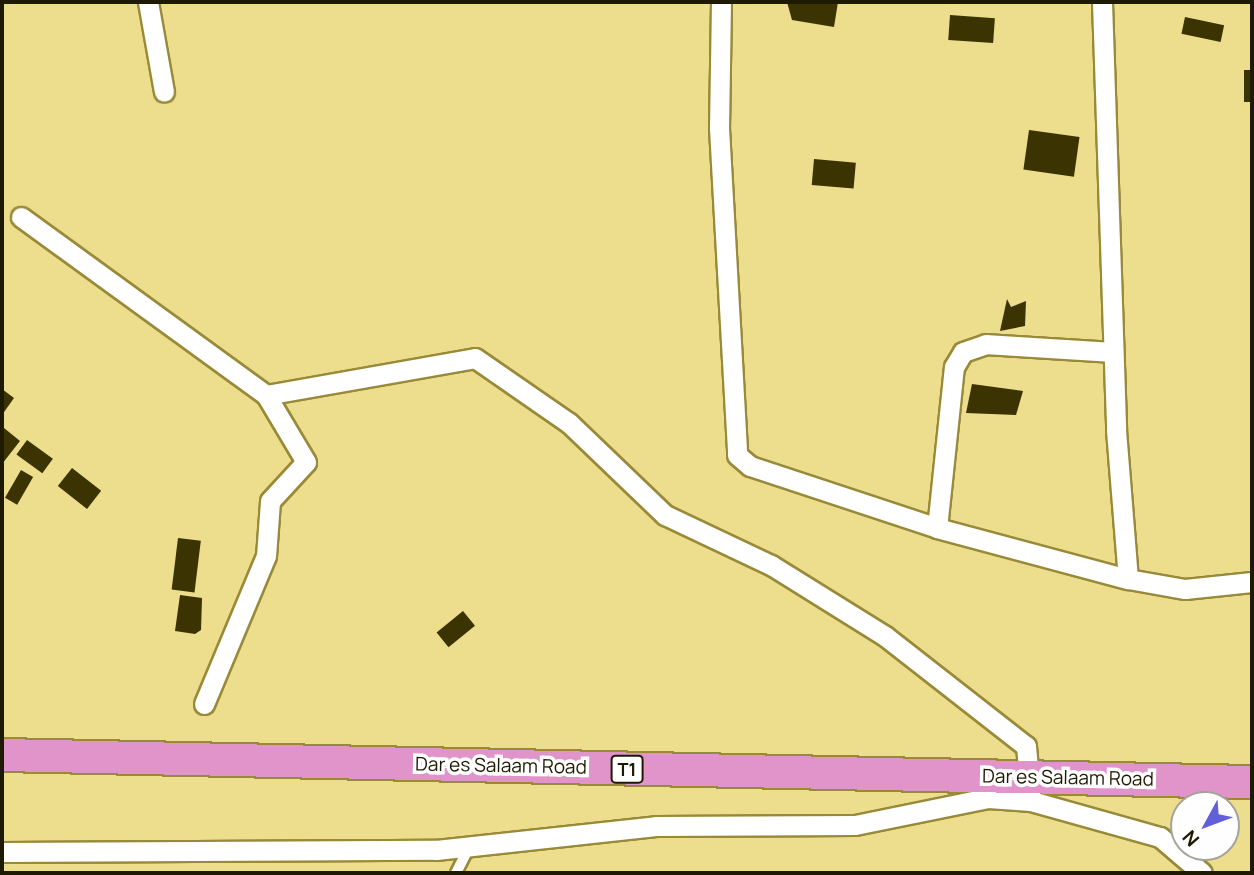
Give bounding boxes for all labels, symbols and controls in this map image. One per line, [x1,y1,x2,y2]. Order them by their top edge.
street label: Dar es Salaam Road [415,753,587,779]
road number: T1 [610,754,644,784]
street label: Dar es Salaam Road [982,765,1154,791]
north arrow [1170,791,1240,861]
text: N [1176,825,1205,852]

